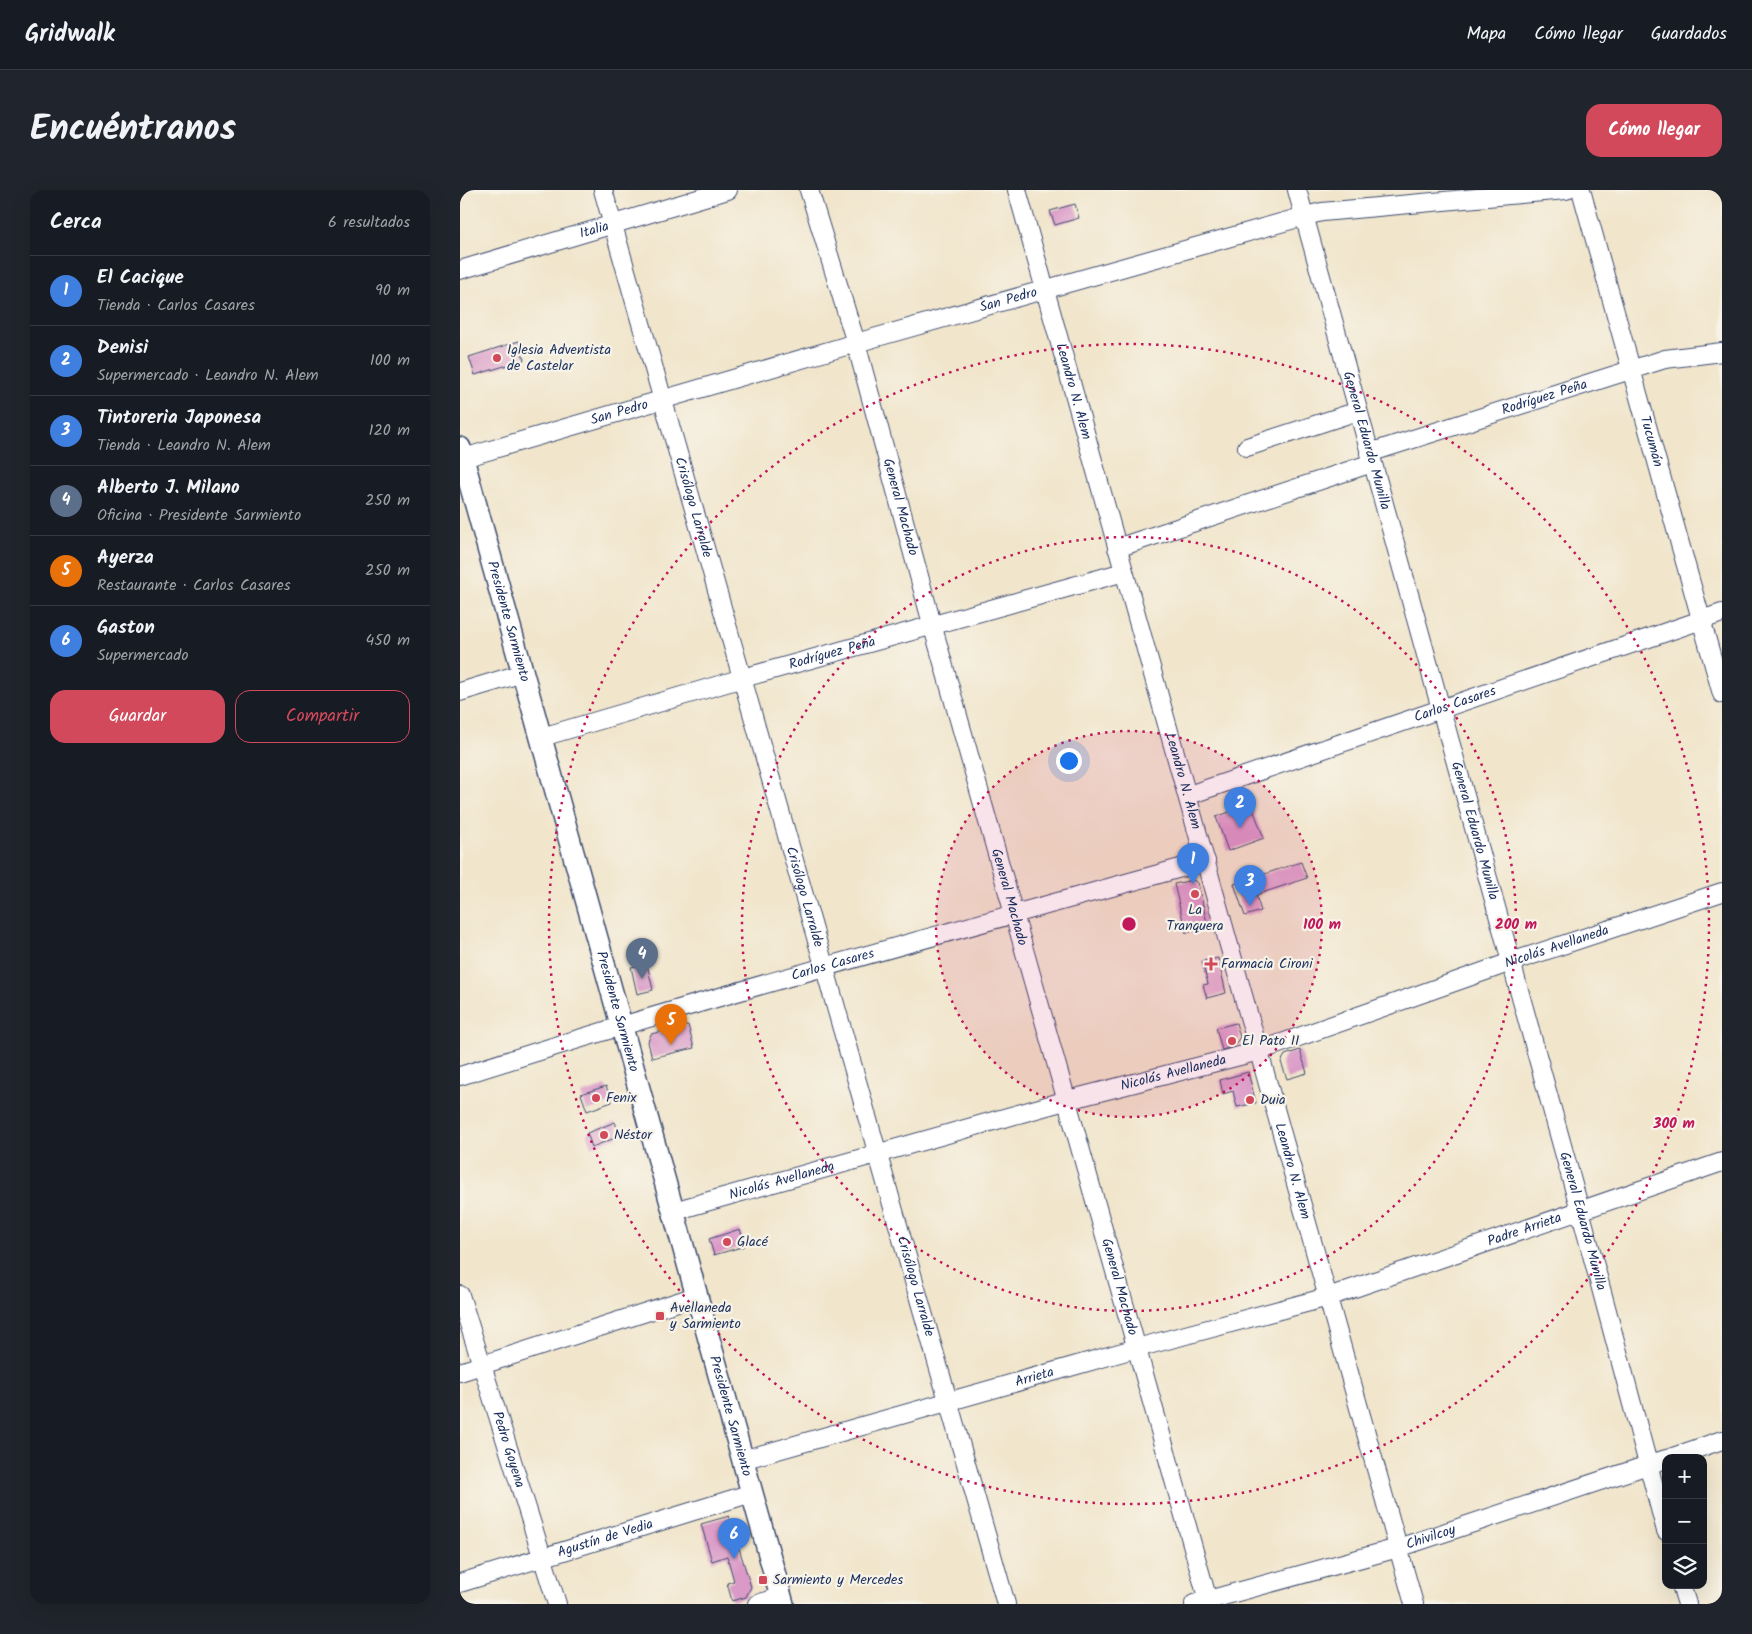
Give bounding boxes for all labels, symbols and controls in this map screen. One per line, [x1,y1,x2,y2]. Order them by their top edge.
text: Gridwalk [25,15,115,54]
text: Mapa [1467,20,1506,49]
text: Cómo llegar [1534,20,1623,49]
text: Guardados [1651,20,1727,49]
text: Encuéntranos [30,102,236,158]
button: Cómo llegar [1586,104,1722,157]
text: Cerca [50,206,102,239]
text: 6 resultados [328,210,410,235]
street label: Italia [577,215,612,245]
text: El Cacique [97,263,184,293]
text: 1 [64,278,68,303]
text: 90 m [375,278,410,303]
street label: San Pedro [977,281,1040,319]
text: Tienda · Carlos Casares [97,293,255,318]
text: Denisi [97,333,148,363]
place label: Iglesia Adventista de Castelar [507,339,611,377]
street label: Leandro N. Alem [1049,340,1098,442]
text: 2 [61,348,71,373]
text: 100 m [370,348,410,373]
marker: Iglesia Adventista de Castelar [491,352,503,364]
text: Supermercado · Leandro N. Alem [97,363,319,388]
street label: General Eduardo Munilla [1337,369,1396,512]
street label: Rodríguez Peña [1499,373,1590,421]
street label: San Pedro [588,393,651,431]
text: Tintoreria Japonesa [97,403,261,433]
street label: Tucumán [1634,413,1669,470]
text: 3 [62,418,70,443]
text: 120 m [369,418,410,443]
text: Tienda · Leandro N. Alem [97,433,271,458]
street label: Crisólogo Larralde [669,454,718,561]
street label: General Machado [877,456,924,558]
text: Alberto J. Milano [97,473,240,503]
text: 4 [62,488,70,513]
text: 250 m [365,488,410,513]
text: Oficina · Presidente Sarmiento [97,503,301,528]
text: Ayerza [97,543,154,573]
text: 5 [62,558,70,583]
text: 250 m [365,558,410,583]
street label: Presidente Sarmiento [481,558,536,684]
text: Restaurante · Carlos Casares [97,573,291,598]
text: Gaston [97,613,155,643]
text: 6 [62,628,70,653]
text: 450 m [365,628,410,653]
street label: Rodríguez Peña [786,631,878,676]
text: Supermercado [97,643,188,668]
street label: Carlos Casares [1411,680,1499,728]
button: Guardar [50,690,225,743]
button: Compartir [235,690,410,743]
street label: Leandro N. Alem [1159,730,1207,832]
your location [1056,748,1082,774]
street label: General Eduardo Munilla [1445,759,1505,903]
pin: 2 [1224,787,1256,828]
pin: 1 [1177,843,1209,884]
street label: Crisólogo Larralde [780,844,829,950]
street label: General Machado [985,846,1033,948]
pin: 3 [1234,865,1266,906]
marker: La Tranquera [1189,888,1201,900]
place label: La Tranquera [1166,899,1224,937]
text: 100 m [1303,913,1341,937]
text: 200 m [1495,913,1537,937]
centre of rings [1120,915,1138,933]
street label: Nicolás Avellaneda [1502,919,1612,974]
pin: 4 [626,938,658,979]
street label: Carlos Casares [789,942,877,987]
street label: Presidente Sarmiento [590,948,645,1074]
place label: Farmacia Cironi [1221,953,1313,975]
marker: Farmacia Cironi [1205,958,1217,970]
pin: 5 [655,1004,687,1045]
place label: El Pato II [1242,1030,1299,1052]
marker: El Pato II [1226,1035,1238,1047]
street label: Nicolás Avellaneda [1118,1049,1229,1097]
place label: Fenix [606,1087,637,1109]
place label: Duia [1260,1089,1286,1111]
marker: Fenix [590,1092,602,1104]
marker: Duia [1244,1094,1256,1106]
text: 300 m [1652,1112,1695,1136]
street label: Leandro N. Alem [1268,1120,1316,1222]
place label: Néstor [614,1124,653,1146]
marker: Néstor [598,1129,610,1141]
street label: General Eduardo Munilla [1553,1149,1612,1293]
street label: Nicolás Avellaneda [727,1155,837,1206]
street label: Padre Arrieta [1484,1207,1565,1253]
place label: Glacé [737,1231,769,1253]
street label: Crisólogo Larralde [891,1233,940,1340]
marker: Glacé [721,1236,733,1248]
street label: General Machado [1095,1236,1144,1338]
place label: Avellaneda y Sarmiento [669,1297,741,1335]
marker: Avellaneda y Sarmiento [654,1310,666,1322]
street label: Presidente Sarmiento [703,1353,758,1479]
street label: Arrieta [1012,1361,1056,1393]
street label: Pedro Goyena [486,1408,531,1491]
map controls [1662,1454,1707,1589]
button: + [1662,1454,1707,1499]
button: − [1662,1499,1707,1544]
street label: Agustín de Vedia [555,1513,656,1563]
pin: 6 [718,1518,750,1559]
street label: Chivilcoy [1403,1519,1459,1556]
button: layers [1662,1544,1707,1589]
place label: Sarmiento y Mercedes [773,1569,903,1591]
marker: Sarmiento y Mercedes [757,1574,769,1586]

